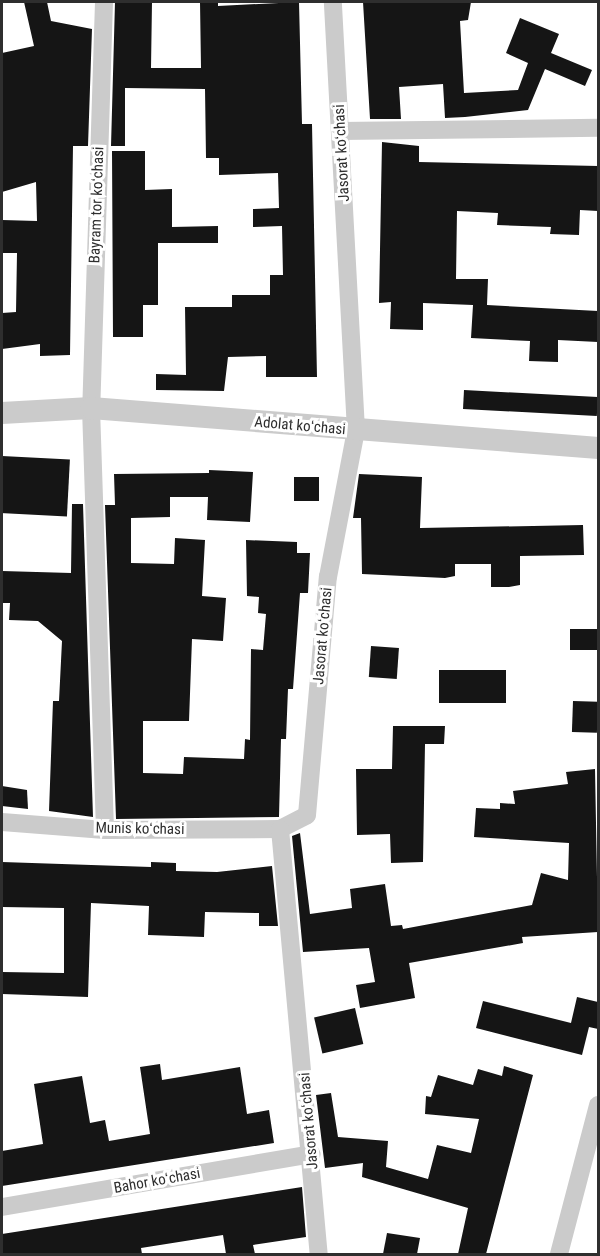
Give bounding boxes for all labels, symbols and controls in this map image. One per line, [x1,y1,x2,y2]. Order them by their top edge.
street label: Jasorat koʻchasi [330,104,354,202]
street label: Bayram tor koʻchasi [86,146,108,264]
street label: Adolat koʻchasi [254,413,346,439]
street label: Jasorat koʻchasi [310,587,336,685]
street label: Munis koʻchasi [95,819,185,839]
street label: Jasorat koʻchasi [296,1072,322,1170]
street label: Bahor koʻchasi [112,1165,202,1197]

